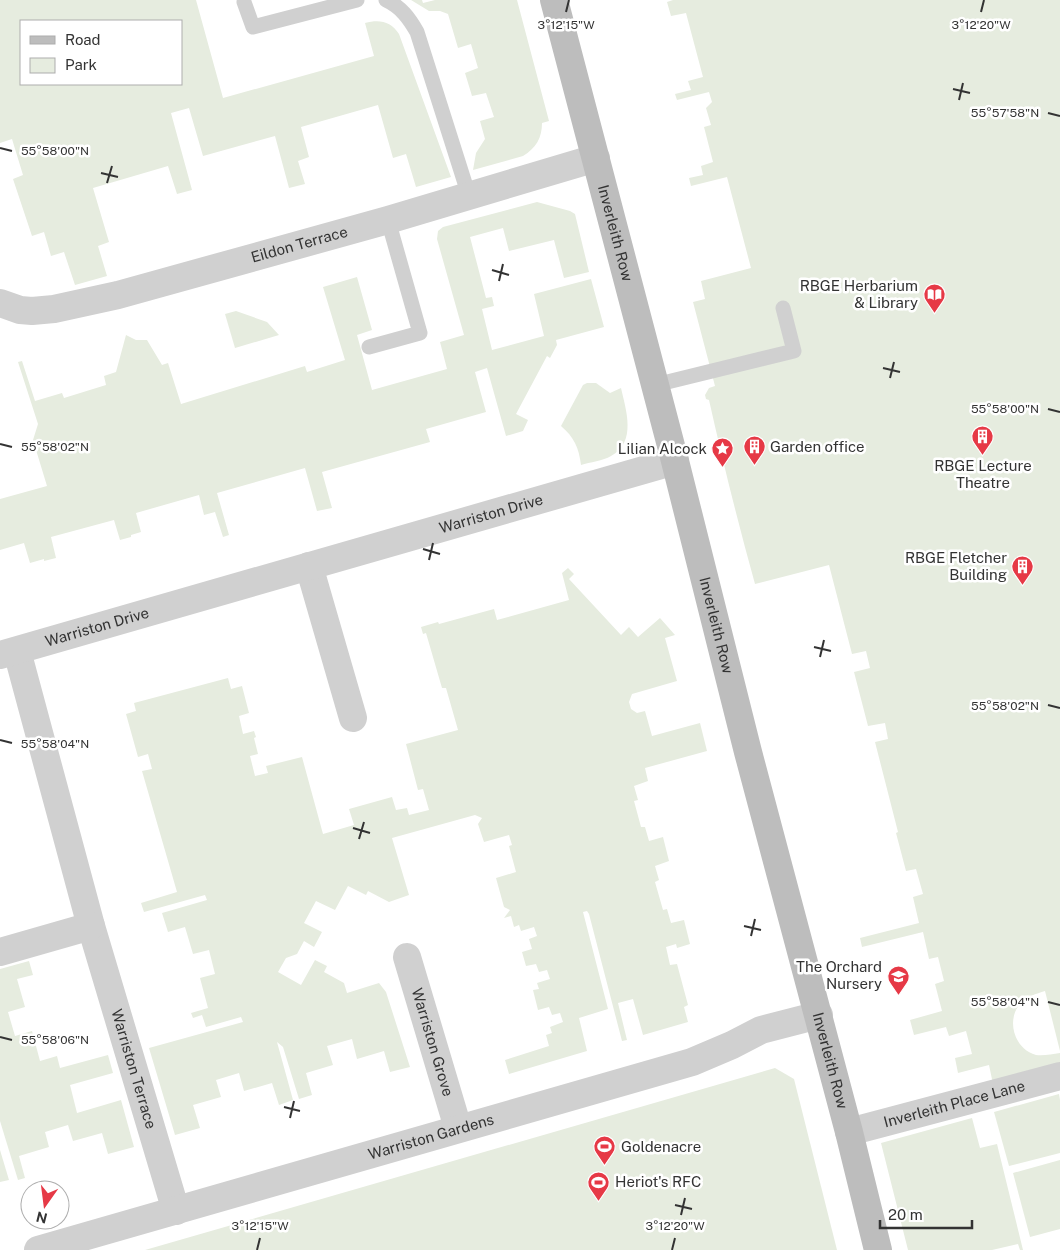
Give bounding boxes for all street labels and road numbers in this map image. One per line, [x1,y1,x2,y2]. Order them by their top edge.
street label: Inverleith Row [595,183,637,283]
street label: Eildon Terrace [249,223,349,266]
street label: Warriston Drive [437,490,545,536]
street label: Inverleith Row [696,575,737,676]
street label: Warriston Drive [43,604,151,650]
street label: Warriston Grove [409,986,457,1098]
street label: Warriston Terrace [108,1007,160,1131]
street label: Inverleith Row [810,1011,852,1111]
street label: Inverleith Place Lane [882,1077,1027,1130]
street label: Warriston Gardens [366,1110,496,1163]

